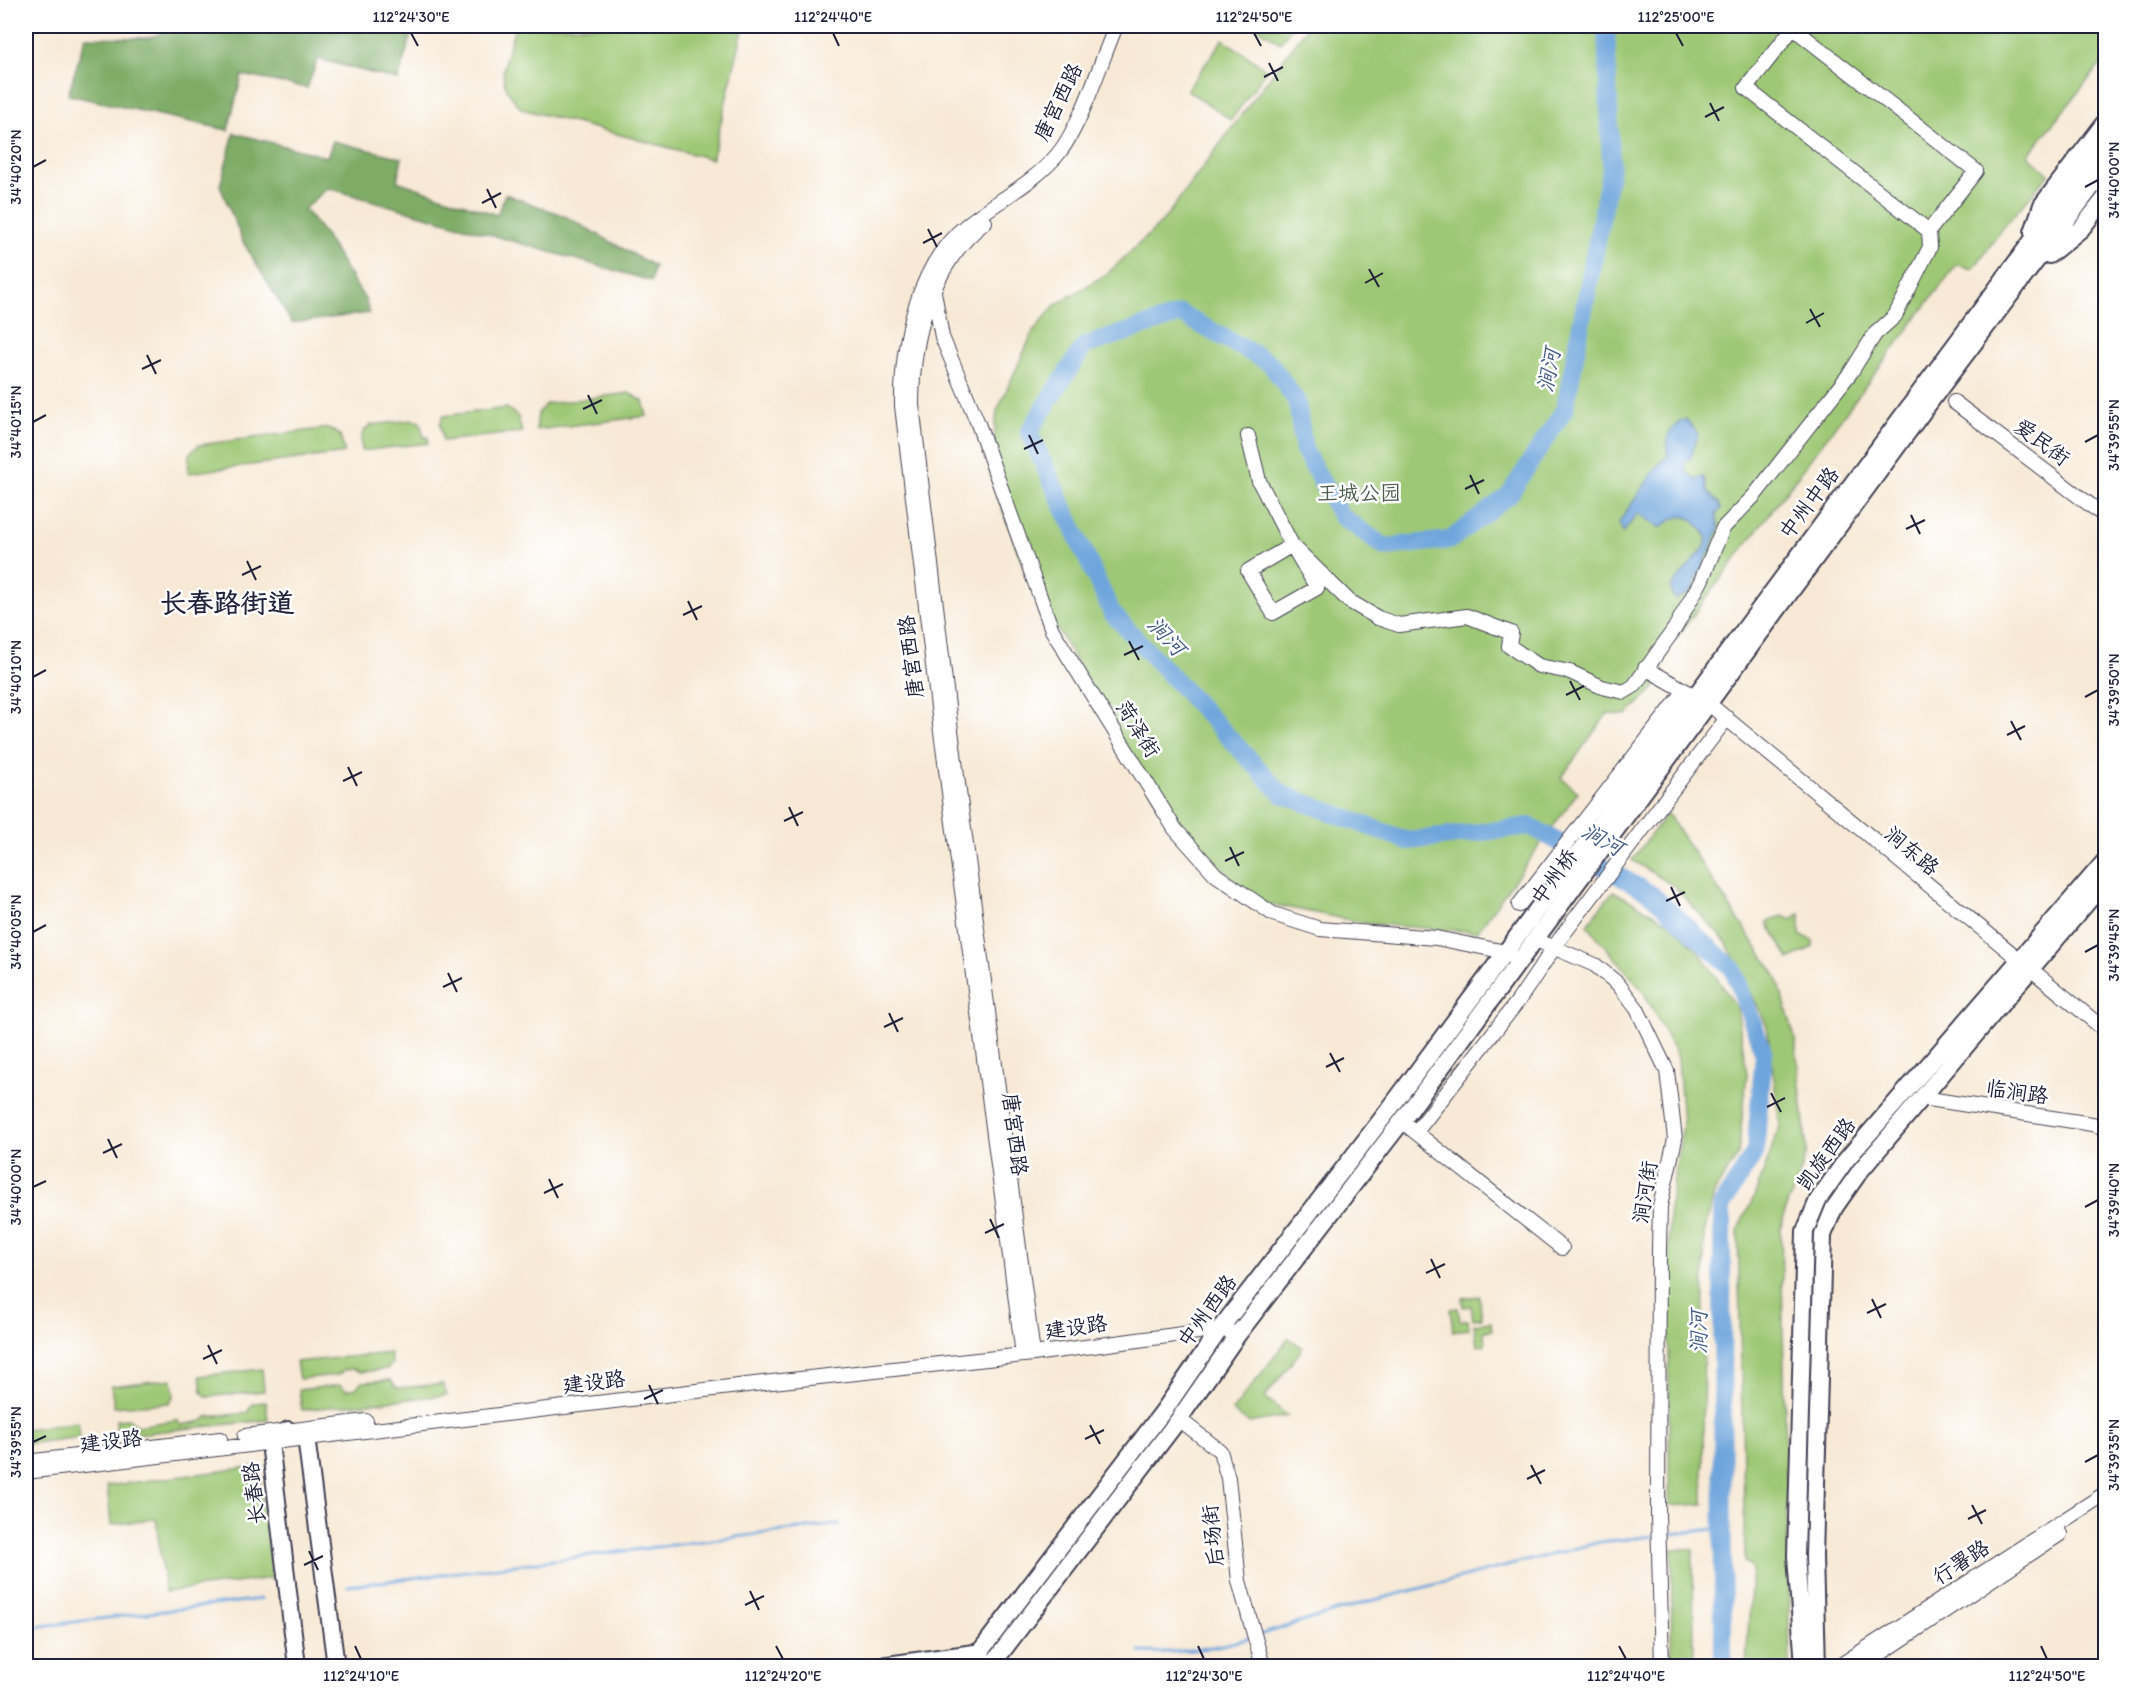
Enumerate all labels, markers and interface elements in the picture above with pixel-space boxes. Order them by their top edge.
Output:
text: 112°24'30"E [372,8,450,26]
text: 112°24'40"E [794,8,872,26]
text: 112°24'50"E [1216,8,1292,26]
text: 112°25'00"E [1637,8,1715,26]
street label: 唐宫西路 [1028,59,1087,145]
text: 34°40'20"N [7,129,25,205]
text: 34°40'00"N [2105,142,2123,218]
water label: 涧河 [1531,343,1567,394]
text: 34°40'15"N [7,385,25,459]
text: 34°39'55"N [2105,399,2123,471]
street label: 爱民街 [2010,413,2075,471]
street label: 中州中路 [1773,462,1844,544]
park label: 王城公园 [1317,480,1401,505]
district label: 长春路街道 [160,586,295,619]
water label: 涧河 [1142,611,1194,664]
street label: 唐宫西路 [893,614,928,700]
text: 34°40'10"N [7,640,25,714]
text: 34°39'50"N [2105,653,2123,727]
street label: 菏泽街 [1111,695,1166,762]
water label: 涧河 [1577,817,1631,863]
street label: 涧东路 [1880,821,1944,880]
street label: 中州桥 [1525,844,1582,910]
text: 34°40'05"N [7,894,25,970]
text: 34°39'45"N [2105,909,2123,981]
street label: 临涧路 [1984,1075,2050,1108]
street label: 唐宫西路 [998,1091,1033,1177]
street label: 凯旋西路 [1791,1112,1860,1195]
text: 34°40'00"N [7,1149,25,1225]
street label: 涧河街 [1627,1159,1662,1225]
text: 34°39'40"N [2105,1163,2123,1237]
street label: 中州西路 [1172,1269,1241,1352]
water label: 涧河 [1685,1307,1712,1354]
street label: 建设路 [1043,1310,1109,1343]
street label: 建设路 [561,1365,627,1398]
text: 34°39'55"N [7,1406,25,1478]
text: 34°39'35"N [2105,1419,2123,1491]
street label: 建设路 [78,1424,144,1457]
street label: 长春路 [237,1460,270,1526]
street label: 后场街 [1197,1503,1228,1569]
street label: 行署路 [1928,1534,1994,1589]
text: 112°24'10"E [323,1667,399,1685]
text: 112°24'20"E [745,1667,821,1685]
text: 112°24'30"E [1165,1667,1243,1685]
text: 112°24'40"E [1587,1667,1665,1685]
text: 112°24'50"E [2009,1667,2085,1685]

